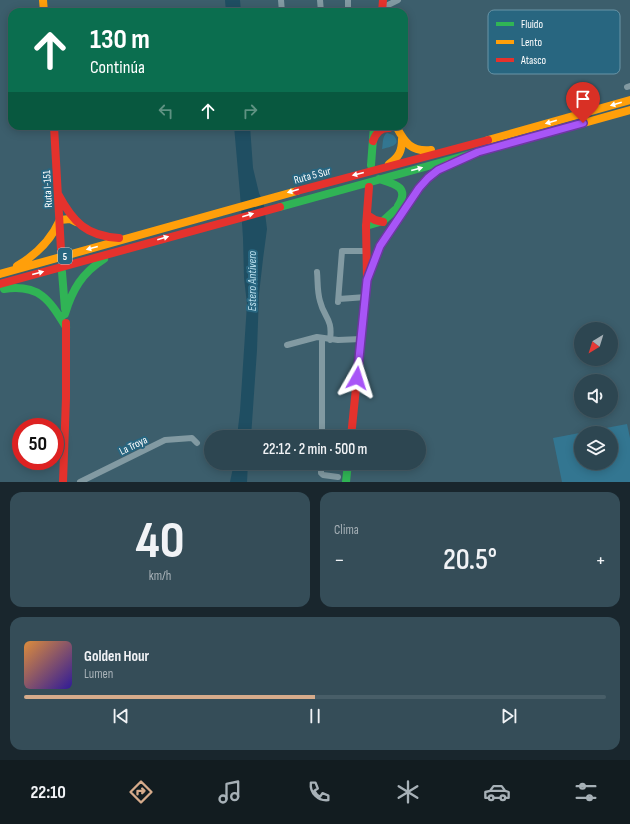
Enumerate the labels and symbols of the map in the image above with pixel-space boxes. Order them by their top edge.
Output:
legend [488,10,620,74]
text: Fluido [521,18,543,31]
text: Lento [521,36,542,49]
text: Atasco [520,54,547,67]
pin [566,82,600,123]
one-way arrow [610,101,622,107]
one-way arrow [545,119,557,125]
street label: Ruta 5 Sur [292,164,332,187]
one-way arrow [410,165,423,171]
street label: Ruta I-151 [40,170,55,208]
one-way arrow [352,171,364,177]
one-way arrow [287,188,299,194]
one-way arrow [242,212,254,218]
one-way arrow [157,235,169,241]
one-way arrow [86,245,98,251]
road number: 5 [58,248,72,264]
water label: Estero Antivero [245,251,260,311]
one-way arrow [31,270,44,276]
north arrow [574,322,618,366]
position arrow [336,357,378,399]
speed limit sign: 50 [12,418,64,470]
street label: La Troya [117,433,149,458]

